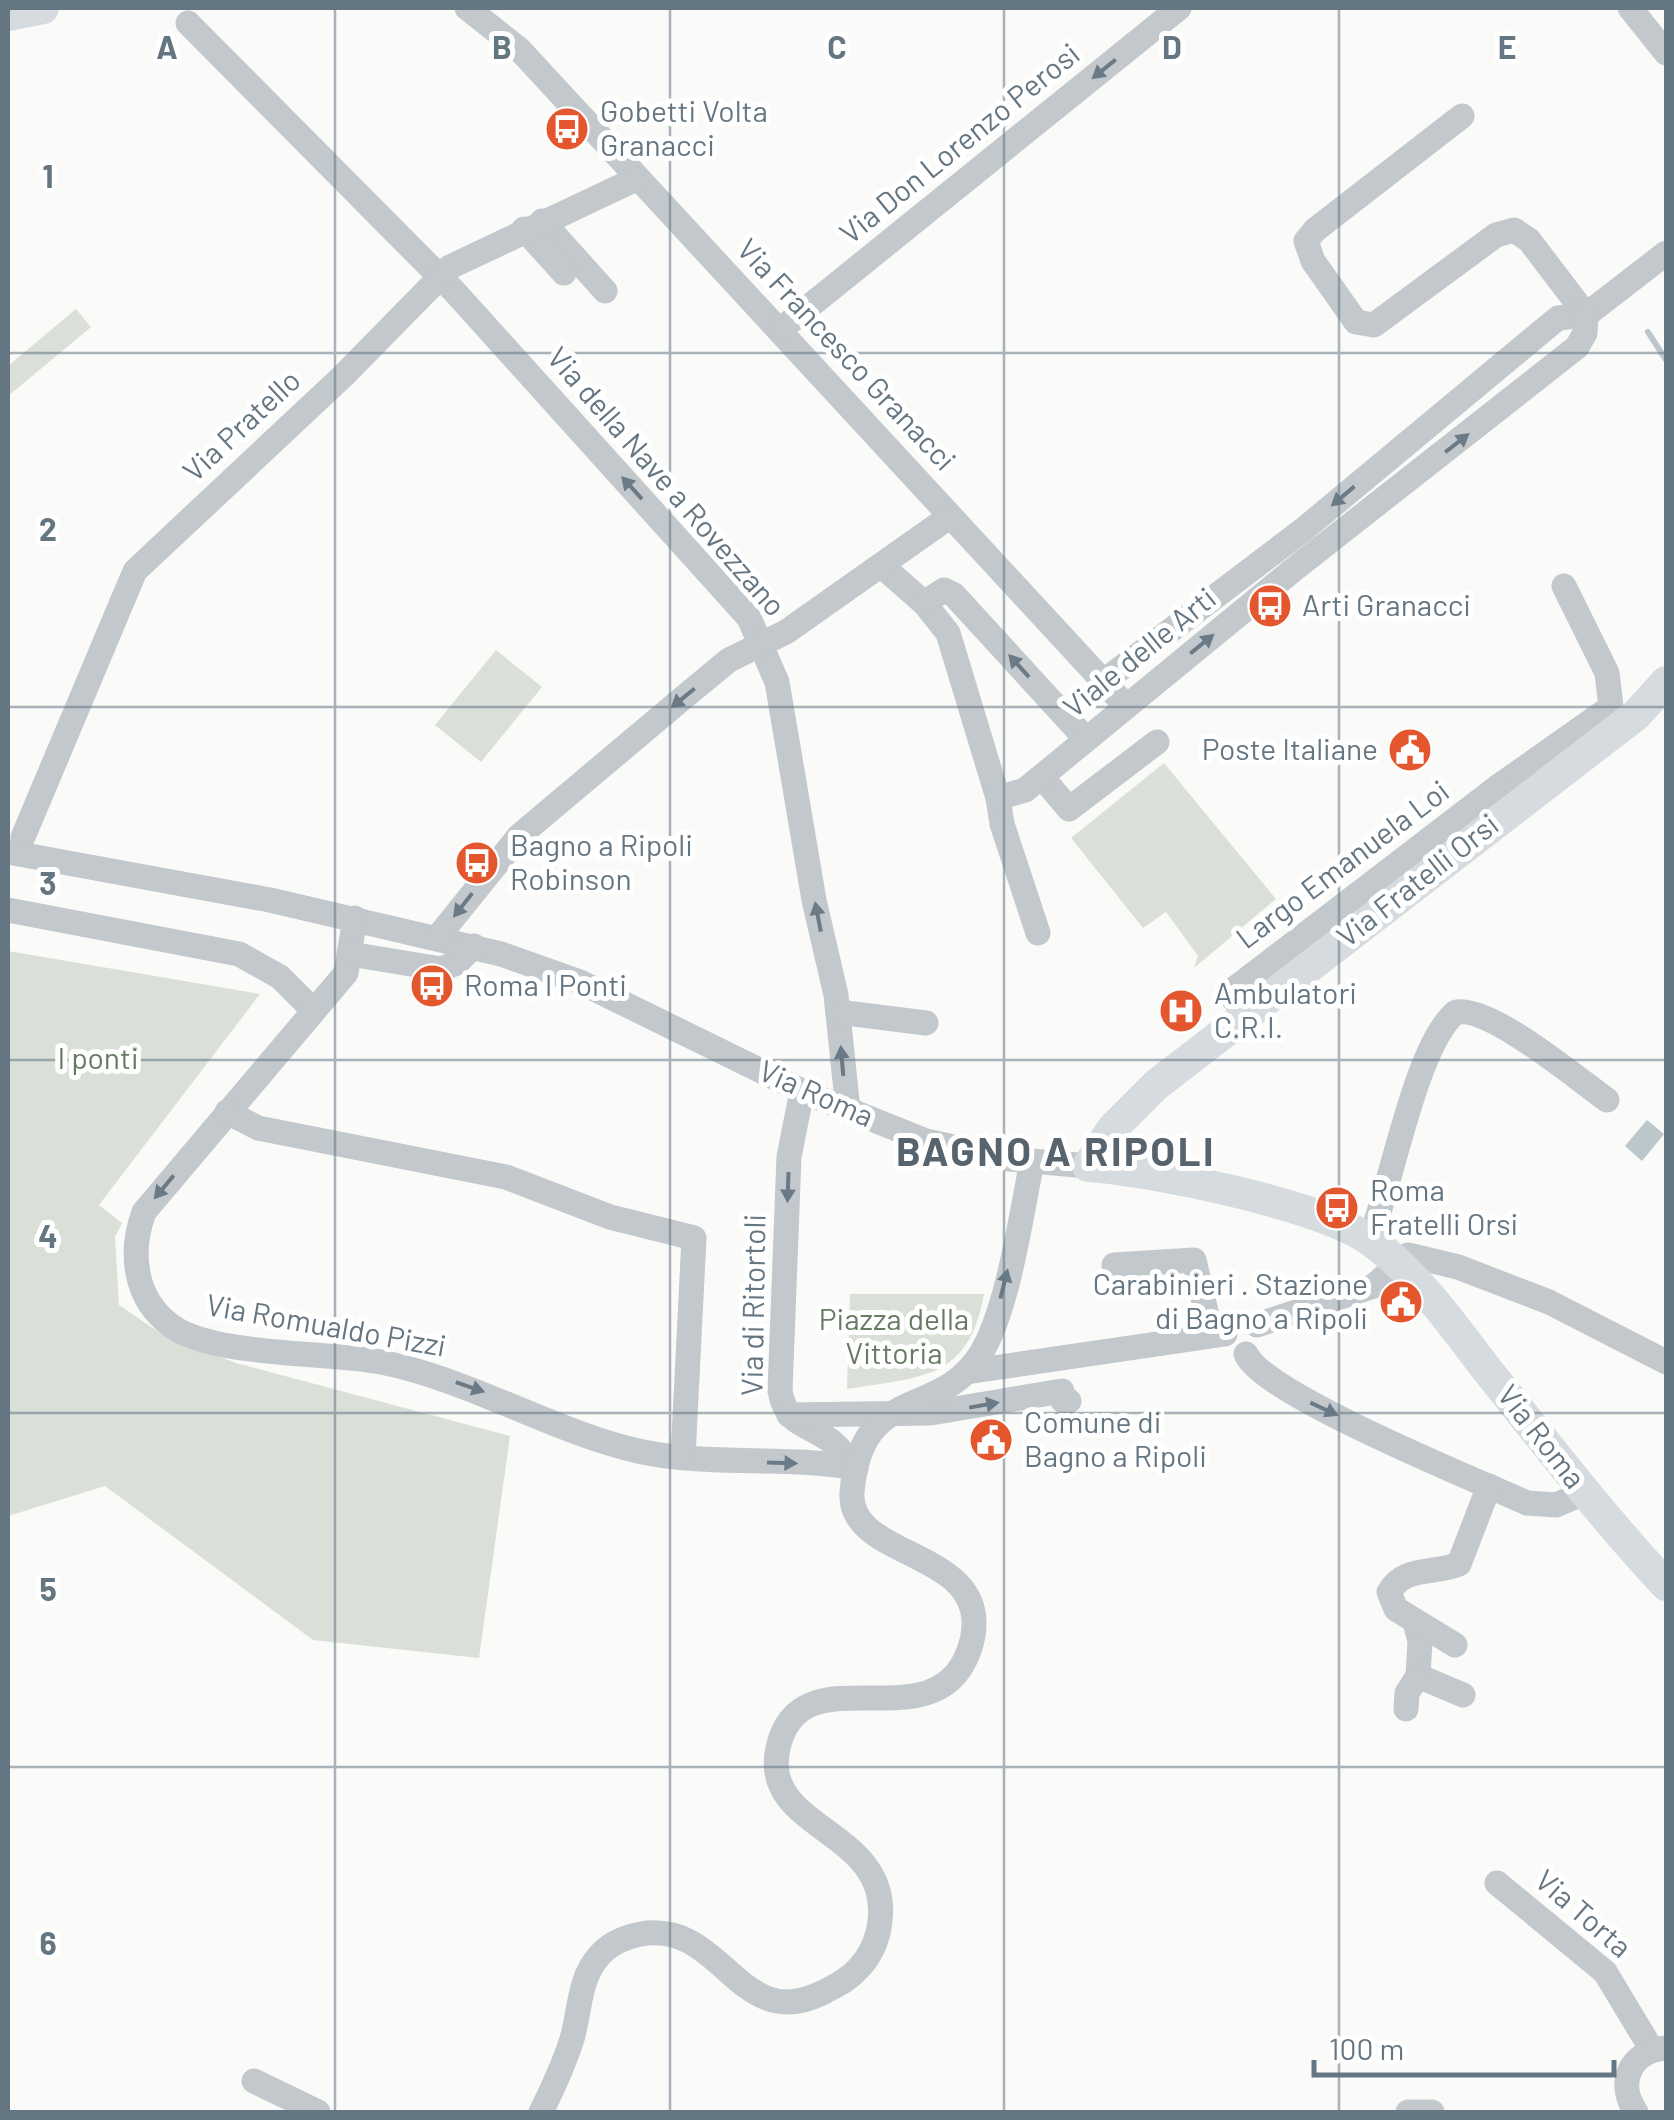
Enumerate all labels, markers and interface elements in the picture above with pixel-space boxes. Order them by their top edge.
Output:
text: A [156,27,178,65]
text: B [492,27,512,65]
text: C [827,27,847,65]
text: D [1162,27,1182,65]
text: E [1498,27,1516,65]
street label: Via Don Lorenzo Perosi [832,35,1086,250]
one-way arrow [1091,58,1116,79]
place label: Gobetti Volta Granacci [600,92,768,162]
bus stop icon: Gobetti Volta Granacci [544,106,590,152]
text: 1 [42,156,54,194]
street label: Via Francesco Granacci [731,230,964,477]
street label: Via della Nave a Rovezzano [541,339,794,623]
street label: Via Pratello [175,361,307,488]
one-way arrow [1444,433,1470,454]
one-way arrow [622,476,644,501]
one-way arrow [1330,485,1355,506]
text: 2 [39,509,57,547]
street label: Viale delle Arti [1055,579,1222,724]
bus stop icon: Arti Granacci [1247,583,1293,629]
place label: Arti Granacci [1302,586,1471,622]
one-way arrow [1189,634,1214,656]
one-way arrow [1008,654,1031,678]
one-way arrow [671,687,696,708]
public building icon: Poste Italiane [1387,727,1433,773]
place label: Poste Italiane [1202,730,1378,766]
street label: Largo Emanuela Loi [1228,772,1455,955]
street label: Via Fratelli Orsi [1329,805,1505,954]
place label: Bagno a Ripoli Robinson [510,826,693,896]
bus stop icon: Bagno a Ripoli Robinson [454,840,500,886]
text: 3 [39,863,57,901]
one-way arrow [452,891,473,917]
one-way arrow [809,901,825,932]
bus stop icon: Roma I Ponti [409,963,455,1009]
place label: Roma I Ponti [464,966,627,1002]
place label: Ambulatori C.R.I. [1214,974,1357,1044]
hospital icon: Ambulatori C.R.I. [1158,988,1204,1034]
park label: I ponti [57,1039,139,1075]
one-way arrow [834,1045,850,1077]
street label: Via Roma [754,1051,880,1133]
district label: BAGNO A RIPOLI [896,1126,1216,1174]
place label: Roma Fratelli Orsi [1370,1171,1518,1241]
one-way arrow [780,1172,796,1204]
one-way arrow [154,1174,175,1199]
bus stop icon: Roma Fratelli Orsi [1314,1185,1360,1231]
street label: Via di Ritortoli [732,1214,772,1396]
text: 4 [38,1216,58,1254]
place label: Carabinieri . Stazione di Bagno a Ripoli [1093,1265,1368,1335]
one-way arrow [997,1269,1012,1300]
public building icon: Carabinieri . Stazione di Bagno a Ripoli [1378,1279,1424,1325]
street label: Via Romualdo Pizzi [204,1285,449,1363]
park label: Piazza della Vittoria [819,1300,969,1370]
street label: Via Roma [1491,1377,1594,1495]
one-way arrow [455,1380,485,1395]
one-way arrow [969,1397,1000,1412]
one-way arrow [1310,1401,1339,1418]
place label: Comune di Bagno a Ripoli [1024,1403,1207,1473]
public building icon: Comune di Bagno a Ripoli [968,1417,1014,1463]
one-way arrow [766,1456,798,1472]
text: 5 [39,1569,57,1607]
street label: Via Torta [1529,1861,1640,1964]
text: 6 [39,1923,57,1961]
scale bar [1314,2015,1614,2077]
text: 100 m [1329,2030,1404,2066]

